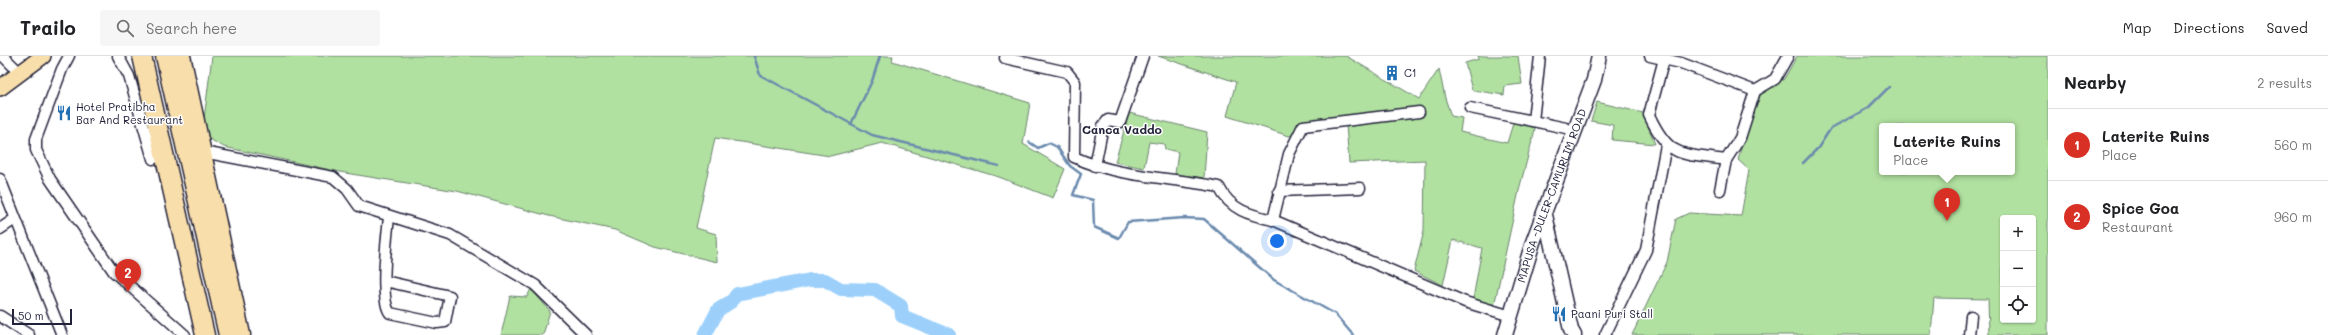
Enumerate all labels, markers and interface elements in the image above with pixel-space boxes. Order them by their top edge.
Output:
search box [100,10,380,46]
text: Trailo [20,15,76,40]
icon: search [114,17,136,39]
text: Search here [146,18,237,38]
text: Map [2123,18,2151,37]
text: Directions [2173,18,2244,37]
text: Saved [2266,18,2308,37]
building icon: C1 [1383,64,1401,82]
place label: C1 [1404,65,1417,80]
text: Nearby [2064,71,2126,93]
text: 2 results [2257,74,2312,91]
place label: Hotel Pratibha Bar And Restaurant [76,99,183,127]
restaurant icon: Hotel Pratibha Bar And Restaurant [55,104,73,122]
street label: MAPUSA -DULER-CAMURLIM ROAD [1513,106,1590,284]
district label: Canca Vaddo [1082,121,1162,137]
popup [1879,123,2015,175]
text: Laterite Ruins [2102,126,2210,146]
text: Laterite Ruins [1893,131,2001,151]
text: 1 [2074,136,2080,153]
text: 560 m [2274,136,2312,153]
text: Place [2102,146,2137,163]
text: Place [1893,151,1928,168]
pin: 1 [1934,188,1960,221]
text: Spice Goa [2102,198,2179,218]
text: 2 [2073,208,2081,225]
text: 960 m [2274,208,2312,225]
map controls [2000,215,2036,323]
button: + [2000,215,2036,251]
text: Restaurant [2102,218,2173,235]
your location [1267,231,1287,251]
button: − [2000,251,2036,287]
pin: 2 [115,259,141,292]
button: locate [2000,287,2036,323]
restaurant icon: Paani Puri Stall [1550,305,1568,323]
place label: Paani Puri Stall [1571,306,1653,321]
scale bar [12,307,72,326]
text: 50 m [18,308,44,323]

